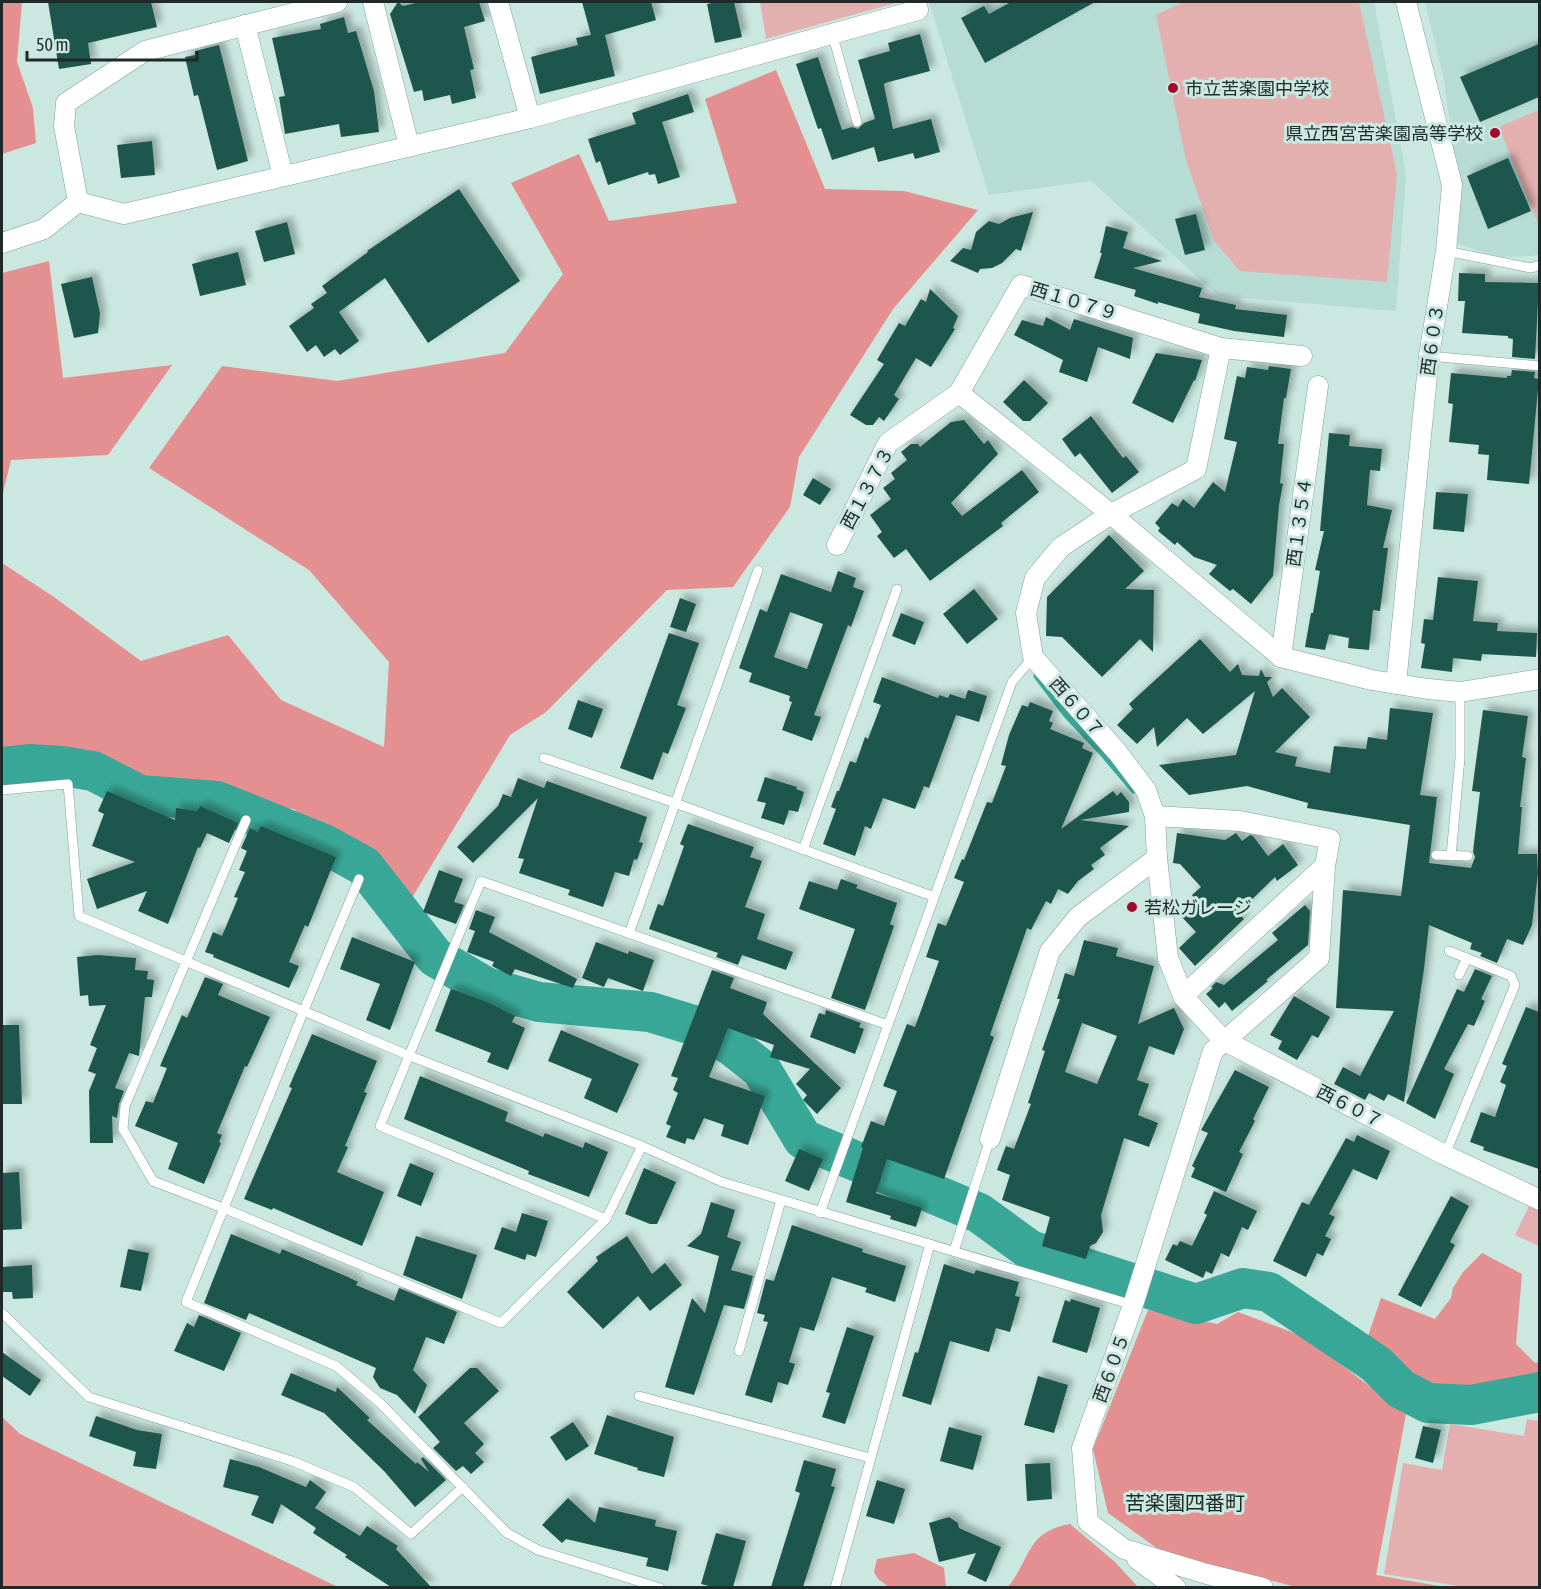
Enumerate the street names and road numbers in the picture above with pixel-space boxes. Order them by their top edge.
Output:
street label: 西１０７９ [1028,278,1120,324]
street label: 西６０３ [1417,303,1447,377]
street label: 西１３７３ [837,443,897,533]
street label: 西１３５４ [1282,476,1316,568]
street label: 西６０７ [1045,673,1109,741]
street label: 西６０７ [1313,1080,1387,1132]
street label: 西６０５ [1089,1331,1133,1405]

